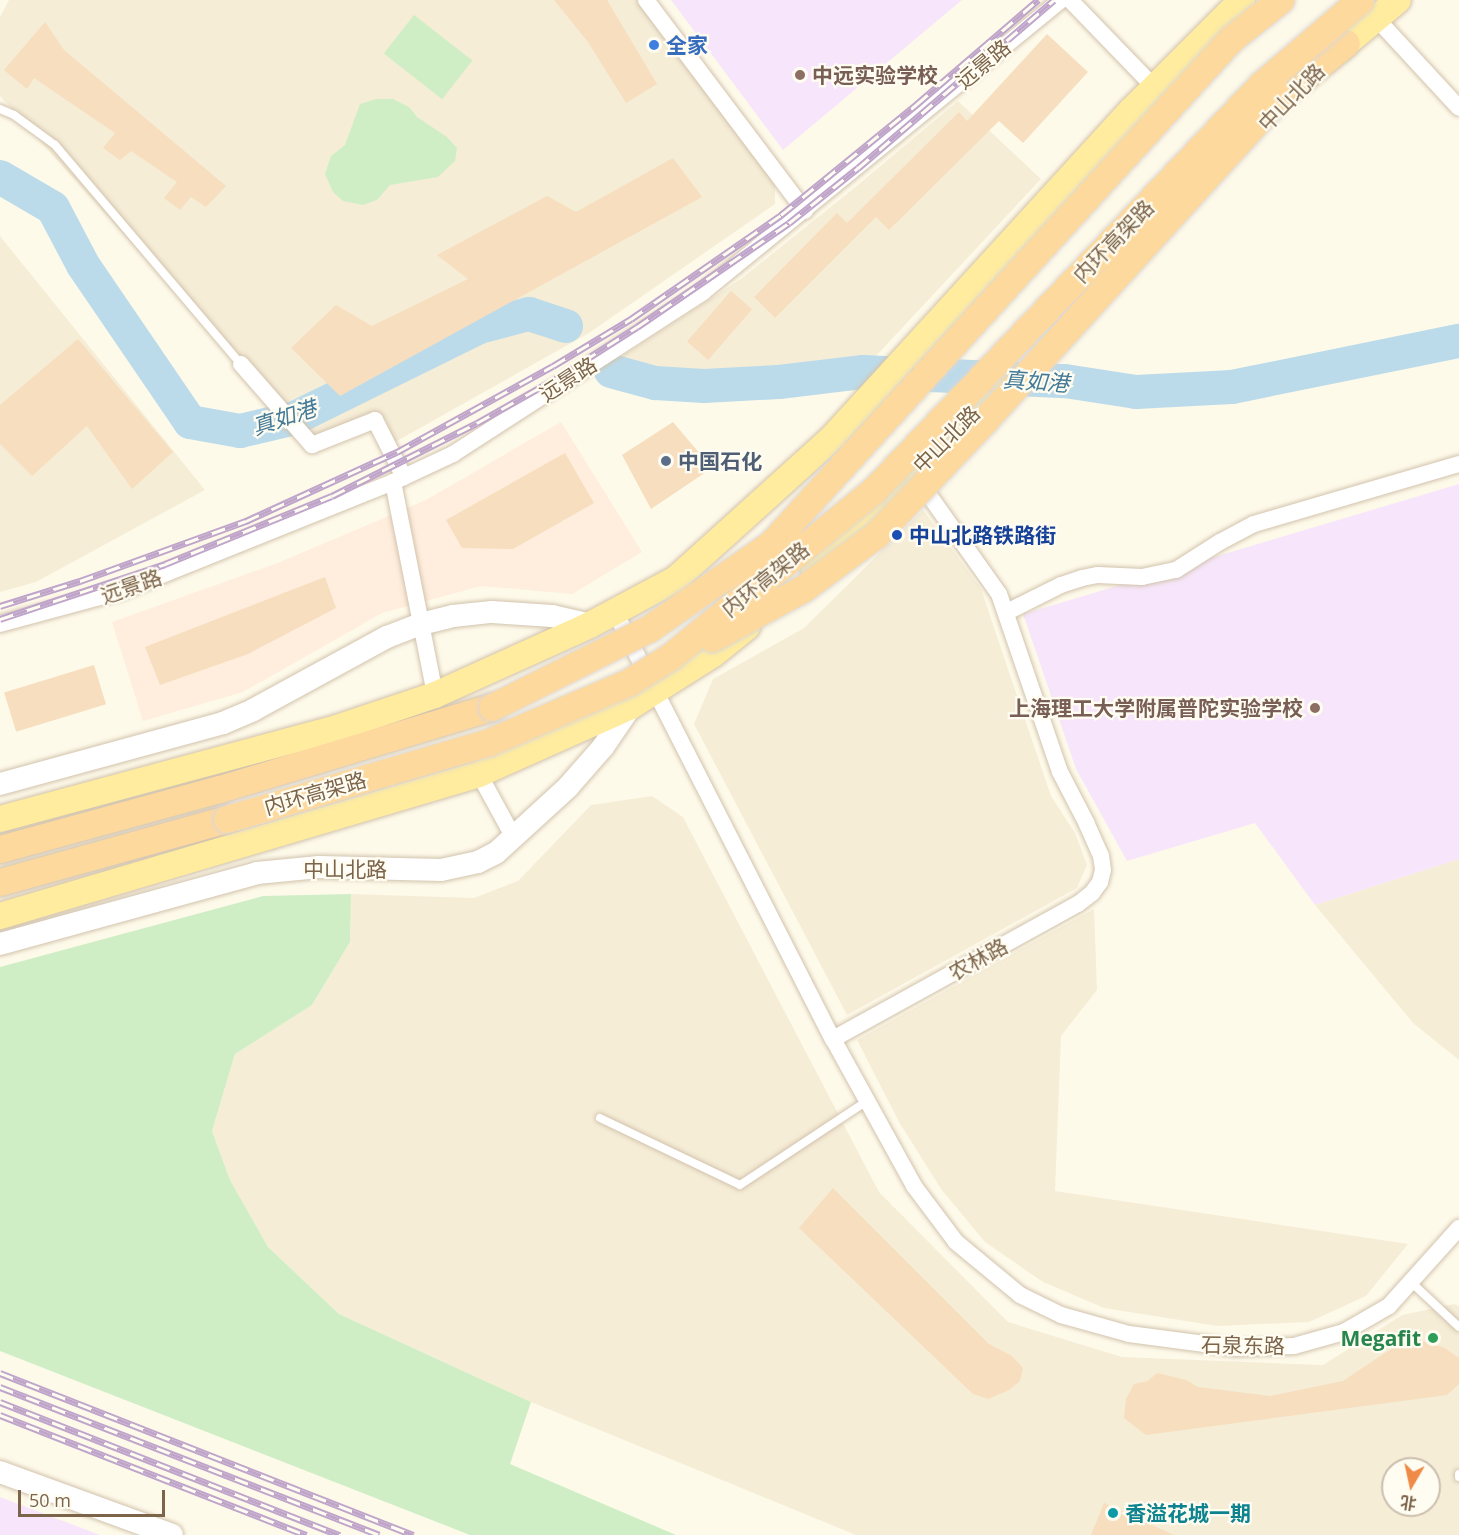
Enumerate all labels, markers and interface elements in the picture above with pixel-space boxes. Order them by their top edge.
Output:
place label: 全家 [666,32,708,58]
street label: 远景路 [951,34,1015,94]
marker: 全家 [647,38,661,52]
street label: 中山北路 [1253,58,1329,136]
place label: 中远实验学校 [812,62,938,88]
marker: 中远实验学校 [793,68,807,82]
street label: 内环高架路 [1067,194,1159,288]
street label: 远景路 [535,351,601,407]
water label: 真如港 [1002,366,1070,396]
water label: 真如港 [249,394,319,440]
street label: 中山北路 [907,400,985,478]
place label: 中国石化 [678,448,762,474]
marker: 中国石化 [659,454,673,468]
place label: 中山北路铁路街 [909,522,1056,548]
marker: 中山北路铁路街 [890,528,904,542]
street label: 内环高架路 [716,536,814,622]
street label: 远景路 [97,564,165,608]
place label: 上海理工大学附属普陀实验学校 [1009,695,1303,721]
marker: 上海理工大学附属普陀实验学校 [1308,701,1322,715]
street label: 内环高架路 [261,766,369,820]
street label: 中山北路 [303,856,387,882]
street label: 农林路 [944,933,1012,985]
place label: Megafit [1341,1325,1421,1351]
marker: Megafit [1426,1331,1440,1345]
street label: 石泉东路 [1201,1332,1285,1358]
north arrow [1381,1457,1441,1517]
scale bar [21,1478,168,1516]
text: 50 m [29,1488,71,1512]
text: 北 [1399,1491,1418,1515]
place label: 香溢花城一期 [1125,1500,1251,1526]
marker: 香溢花城一期 [1106,1506,1120,1520]

